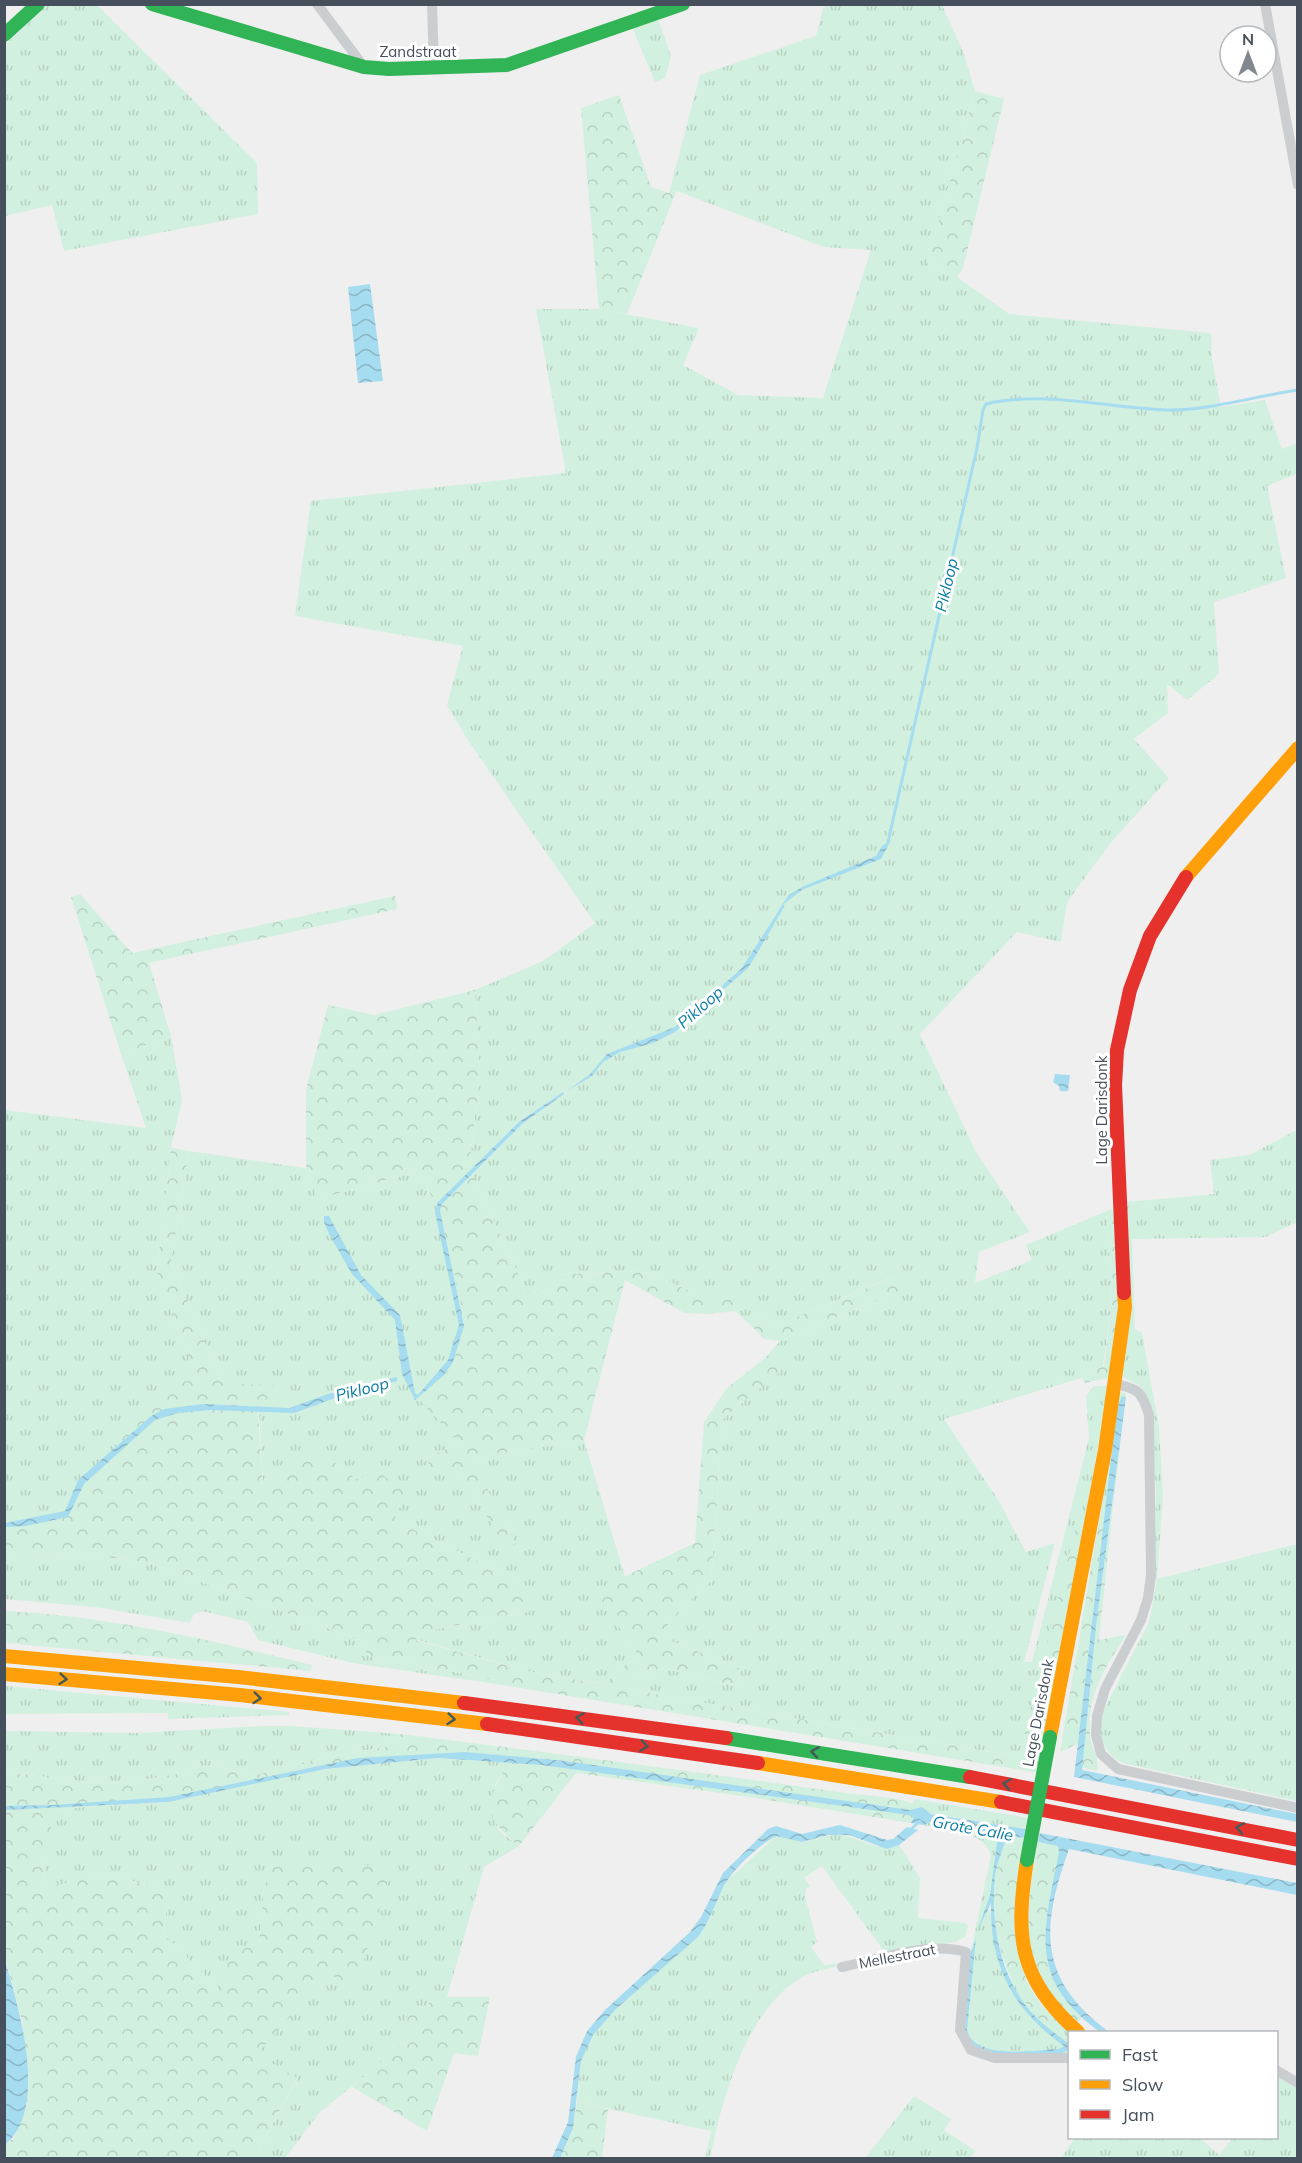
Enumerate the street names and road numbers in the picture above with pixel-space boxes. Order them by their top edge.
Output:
street label: Zandstraat [380,42,456,61]
street label: Lage Darisdonk [1092,1055,1111,1165]
street label: Lage Darisdonk [1018,1657,1058,1768]
street label: Mellestraat [857,1939,937,1973]

